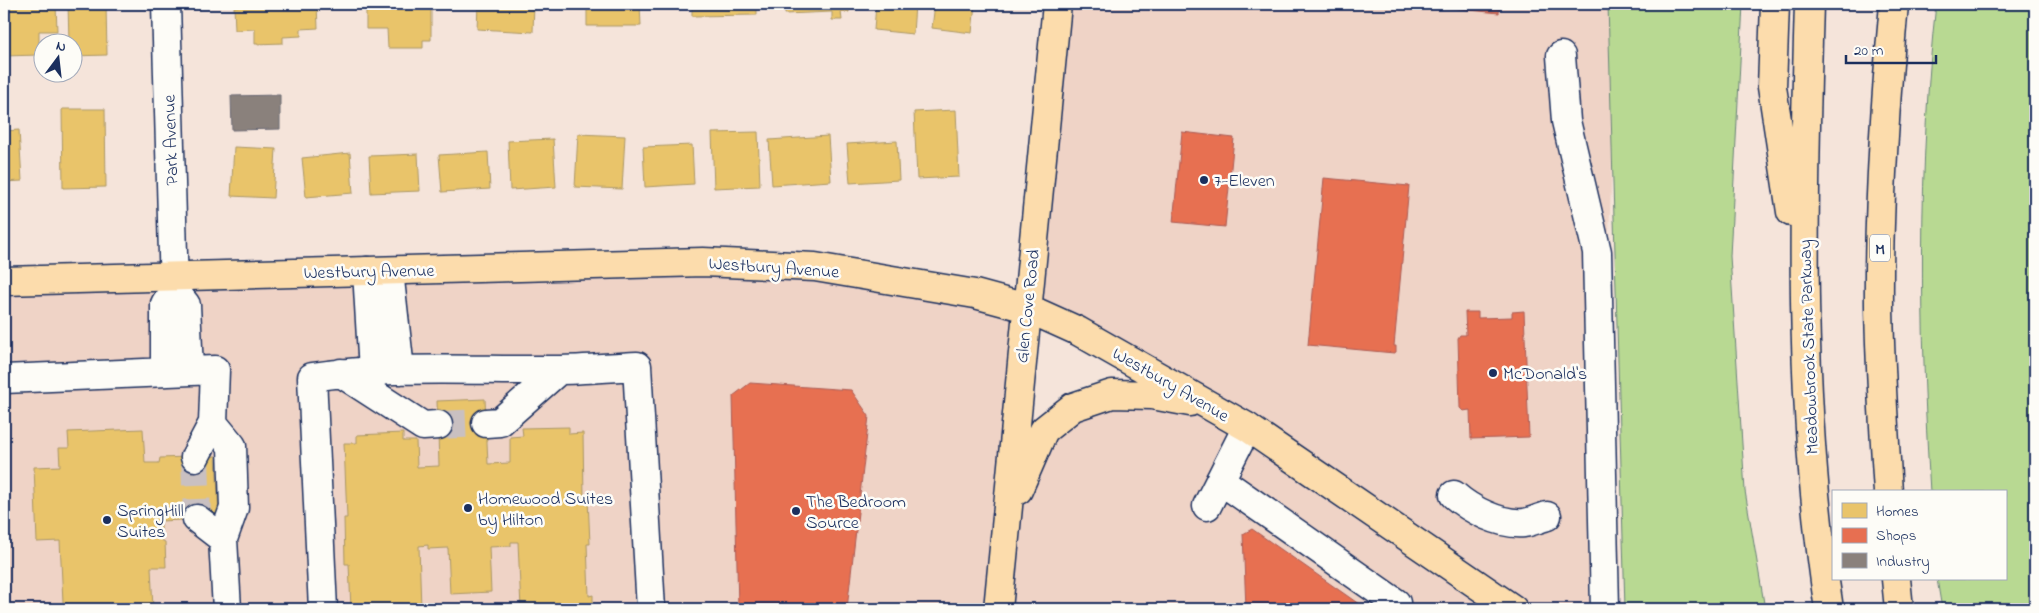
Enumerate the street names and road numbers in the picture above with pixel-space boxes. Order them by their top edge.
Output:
street label: Park Avenue [157,93,187,186]
road number: M [1870,234,1890,262]
street label: Meadowbrook State Parkway [1793,239,1827,455]
street label: Glen Cove Road [1010,248,1048,364]
street label: Westbury Avenue [708,251,841,287]
street label: Westbury Avenue [303,259,436,287]
street label: Westbury Avenue [1107,342,1234,430]

